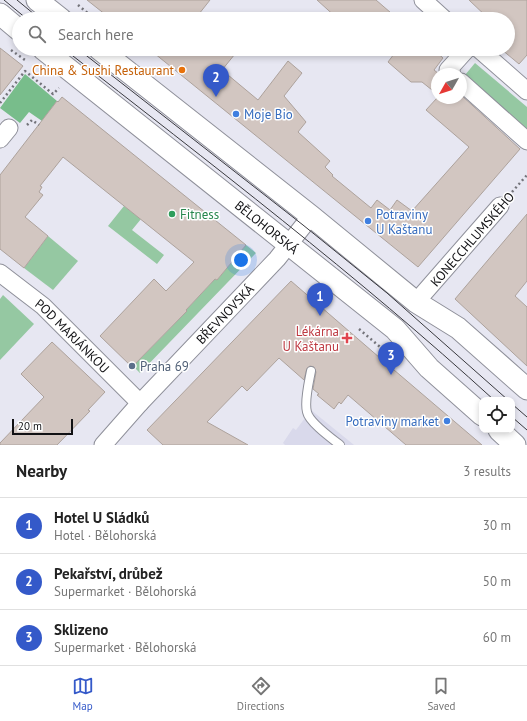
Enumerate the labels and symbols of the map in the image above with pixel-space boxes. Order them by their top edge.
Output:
place label: China & Sushi Restaurant [32,62,175,79]
pin: 2 [203,64,229,97]
marker: China & Sushi Restaurant [177,65,187,75]
north arrow [431,68,467,104]
place label: Moje Bio [244,106,293,123]
marker: Moje Bio [231,109,241,119]
street label: KONECCHLUMSKÉHO [427,188,518,290]
street label: BĚLOHORSKÁ [231,197,302,258]
place label: Fitness [180,206,219,223]
place label: Potraviny U Kaštanu [376,206,432,238]
marker: Fitness [167,209,177,219]
marker: Potraviny U Kaštanu [363,216,373,226]
your location [231,250,251,270]
street label: BŘEVNOVSKÁ [193,280,258,348]
pin: 1 [307,283,333,316]
street label: POD MARJÁNKOU [32,295,113,377]
place label: Lékárna U Kaštanu [283,323,339,355]
marker: Lékárna U Kaštanu [342,333,352,343]
pin: 3 [378,342,404,375]
place label: Praha 69 [140,358,189,375]
marker: Praha 69 [127,361,137,371]
place label: Potraviny market [346,413,440,430]
marker: Potraviny market [442,416,452,426]
scale bar [12,417,73,436]

